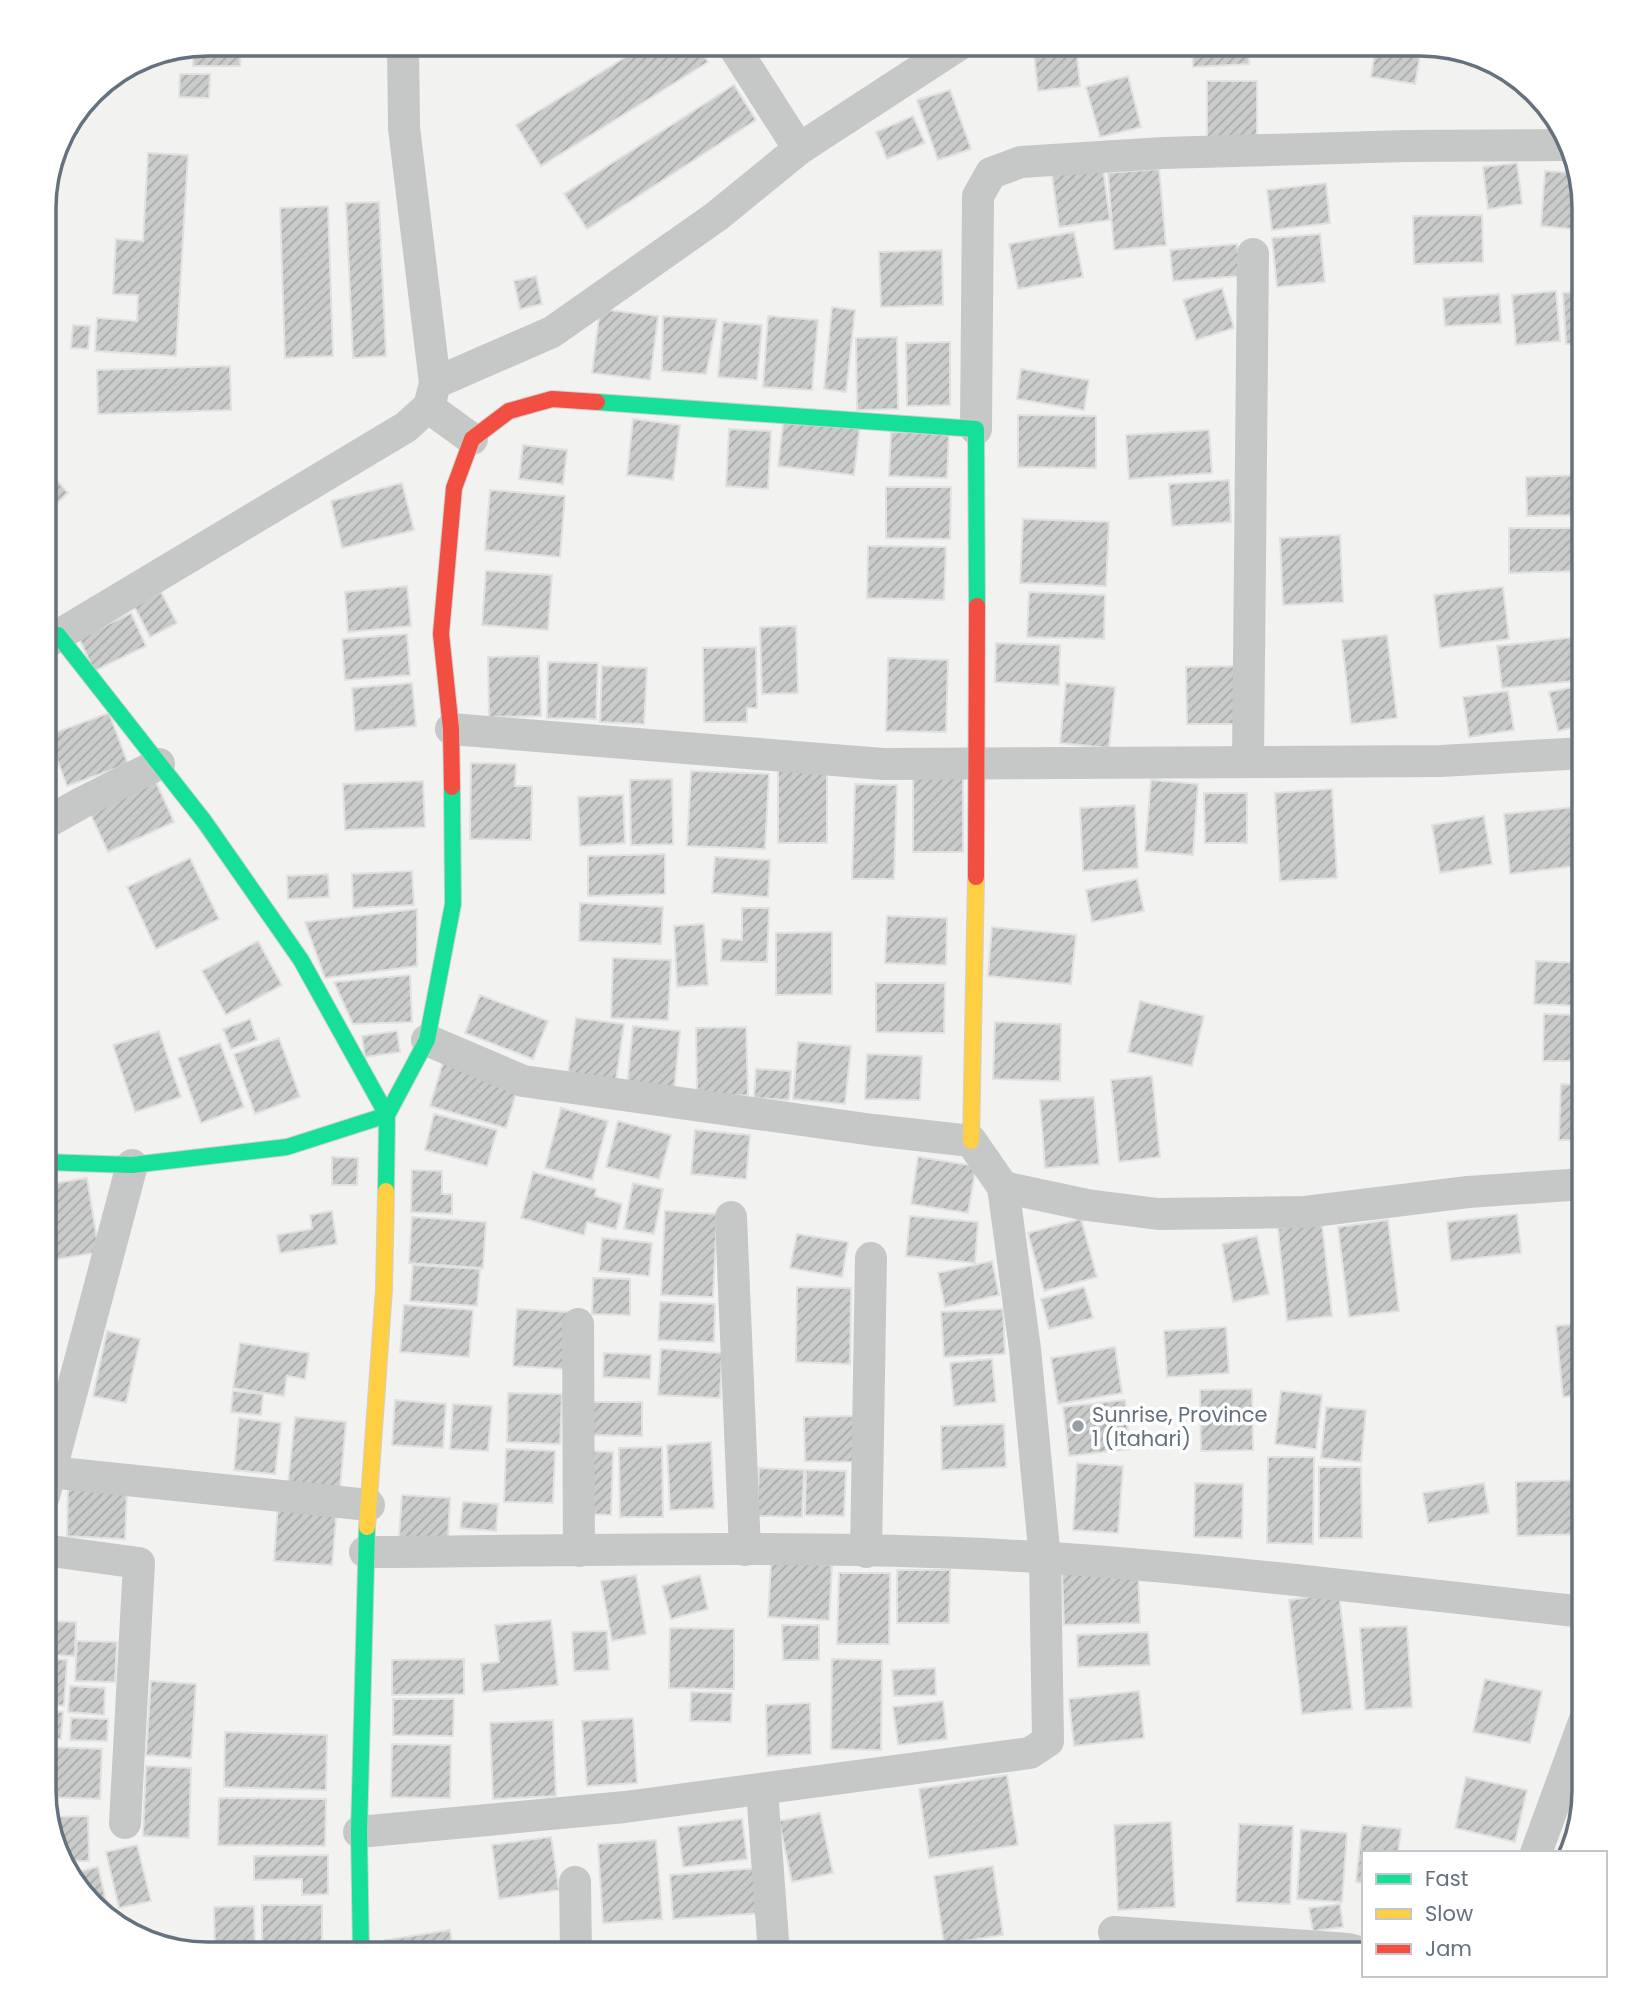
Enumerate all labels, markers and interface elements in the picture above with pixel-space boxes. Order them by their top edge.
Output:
place label: Sunrise, Province 1 (Itahari) [1092,1400,1268,1453]
marker: Sunrise, Province 1 (Itahari) [1070,1418,1086,1434]
legend [1362,1851,1607,1977]
text: Fast [1425,1864,1468,1893]
text: Slow [1425,1899,1473,1928]
text: Jam [1425,1934,1472,1963]

